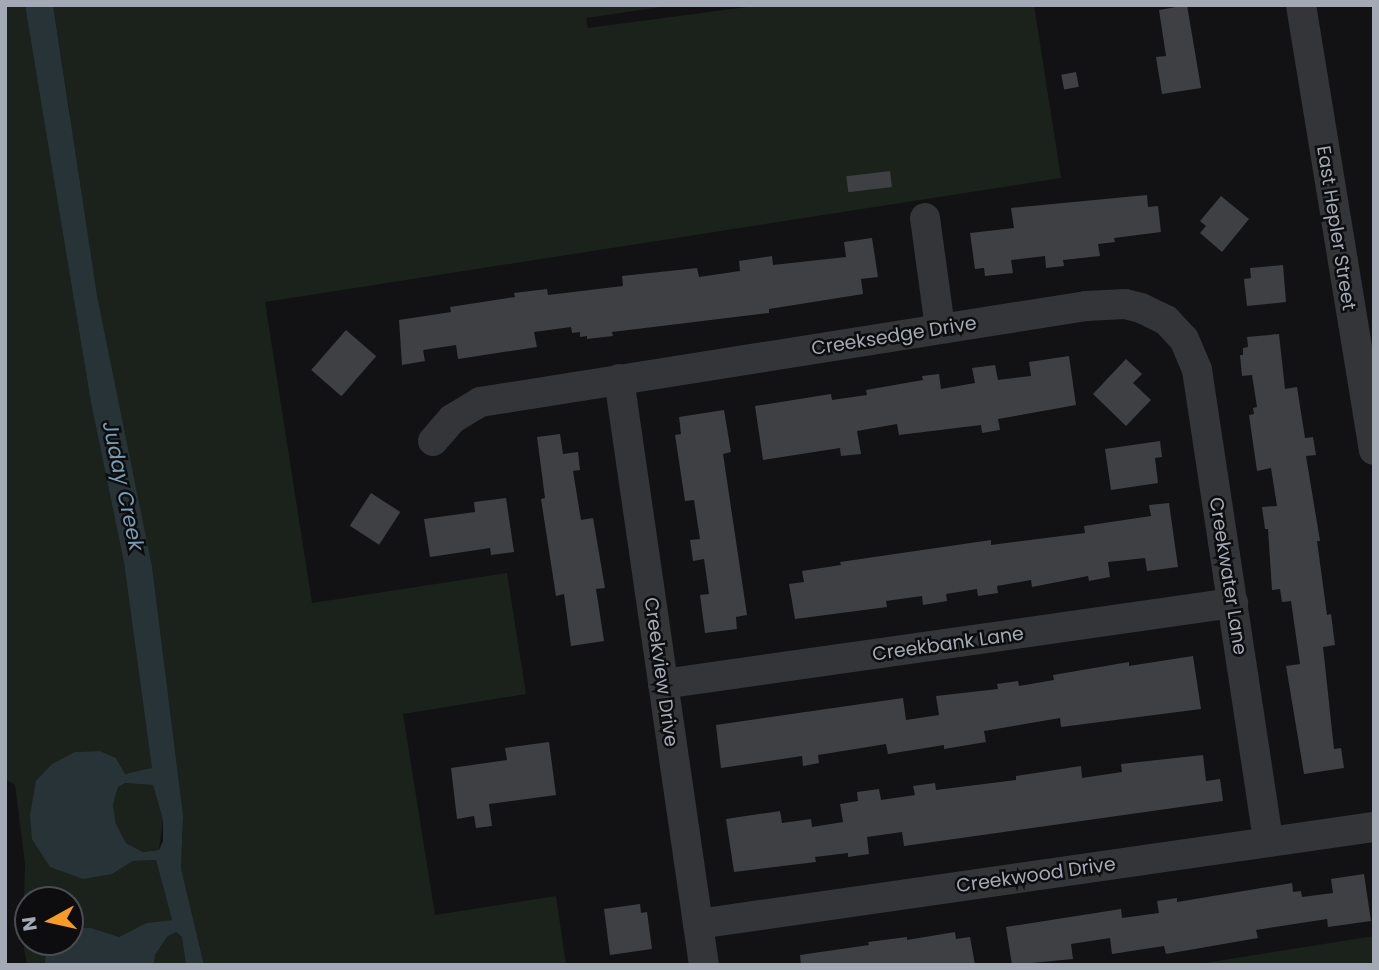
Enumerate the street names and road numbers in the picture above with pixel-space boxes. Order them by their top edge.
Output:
street label: East Hepler Street [1312,144,1360,312]
street label: Creeksedge Drive [810,312,978,360]
street label: Creekwater Lane [1204,496,1252,656]
street label: Creekview Drive [639,596,683,748]
street label: Creekbank Lane [871,622,1025,666]
street label: Creekwood Drive [955,853,1117,897]

